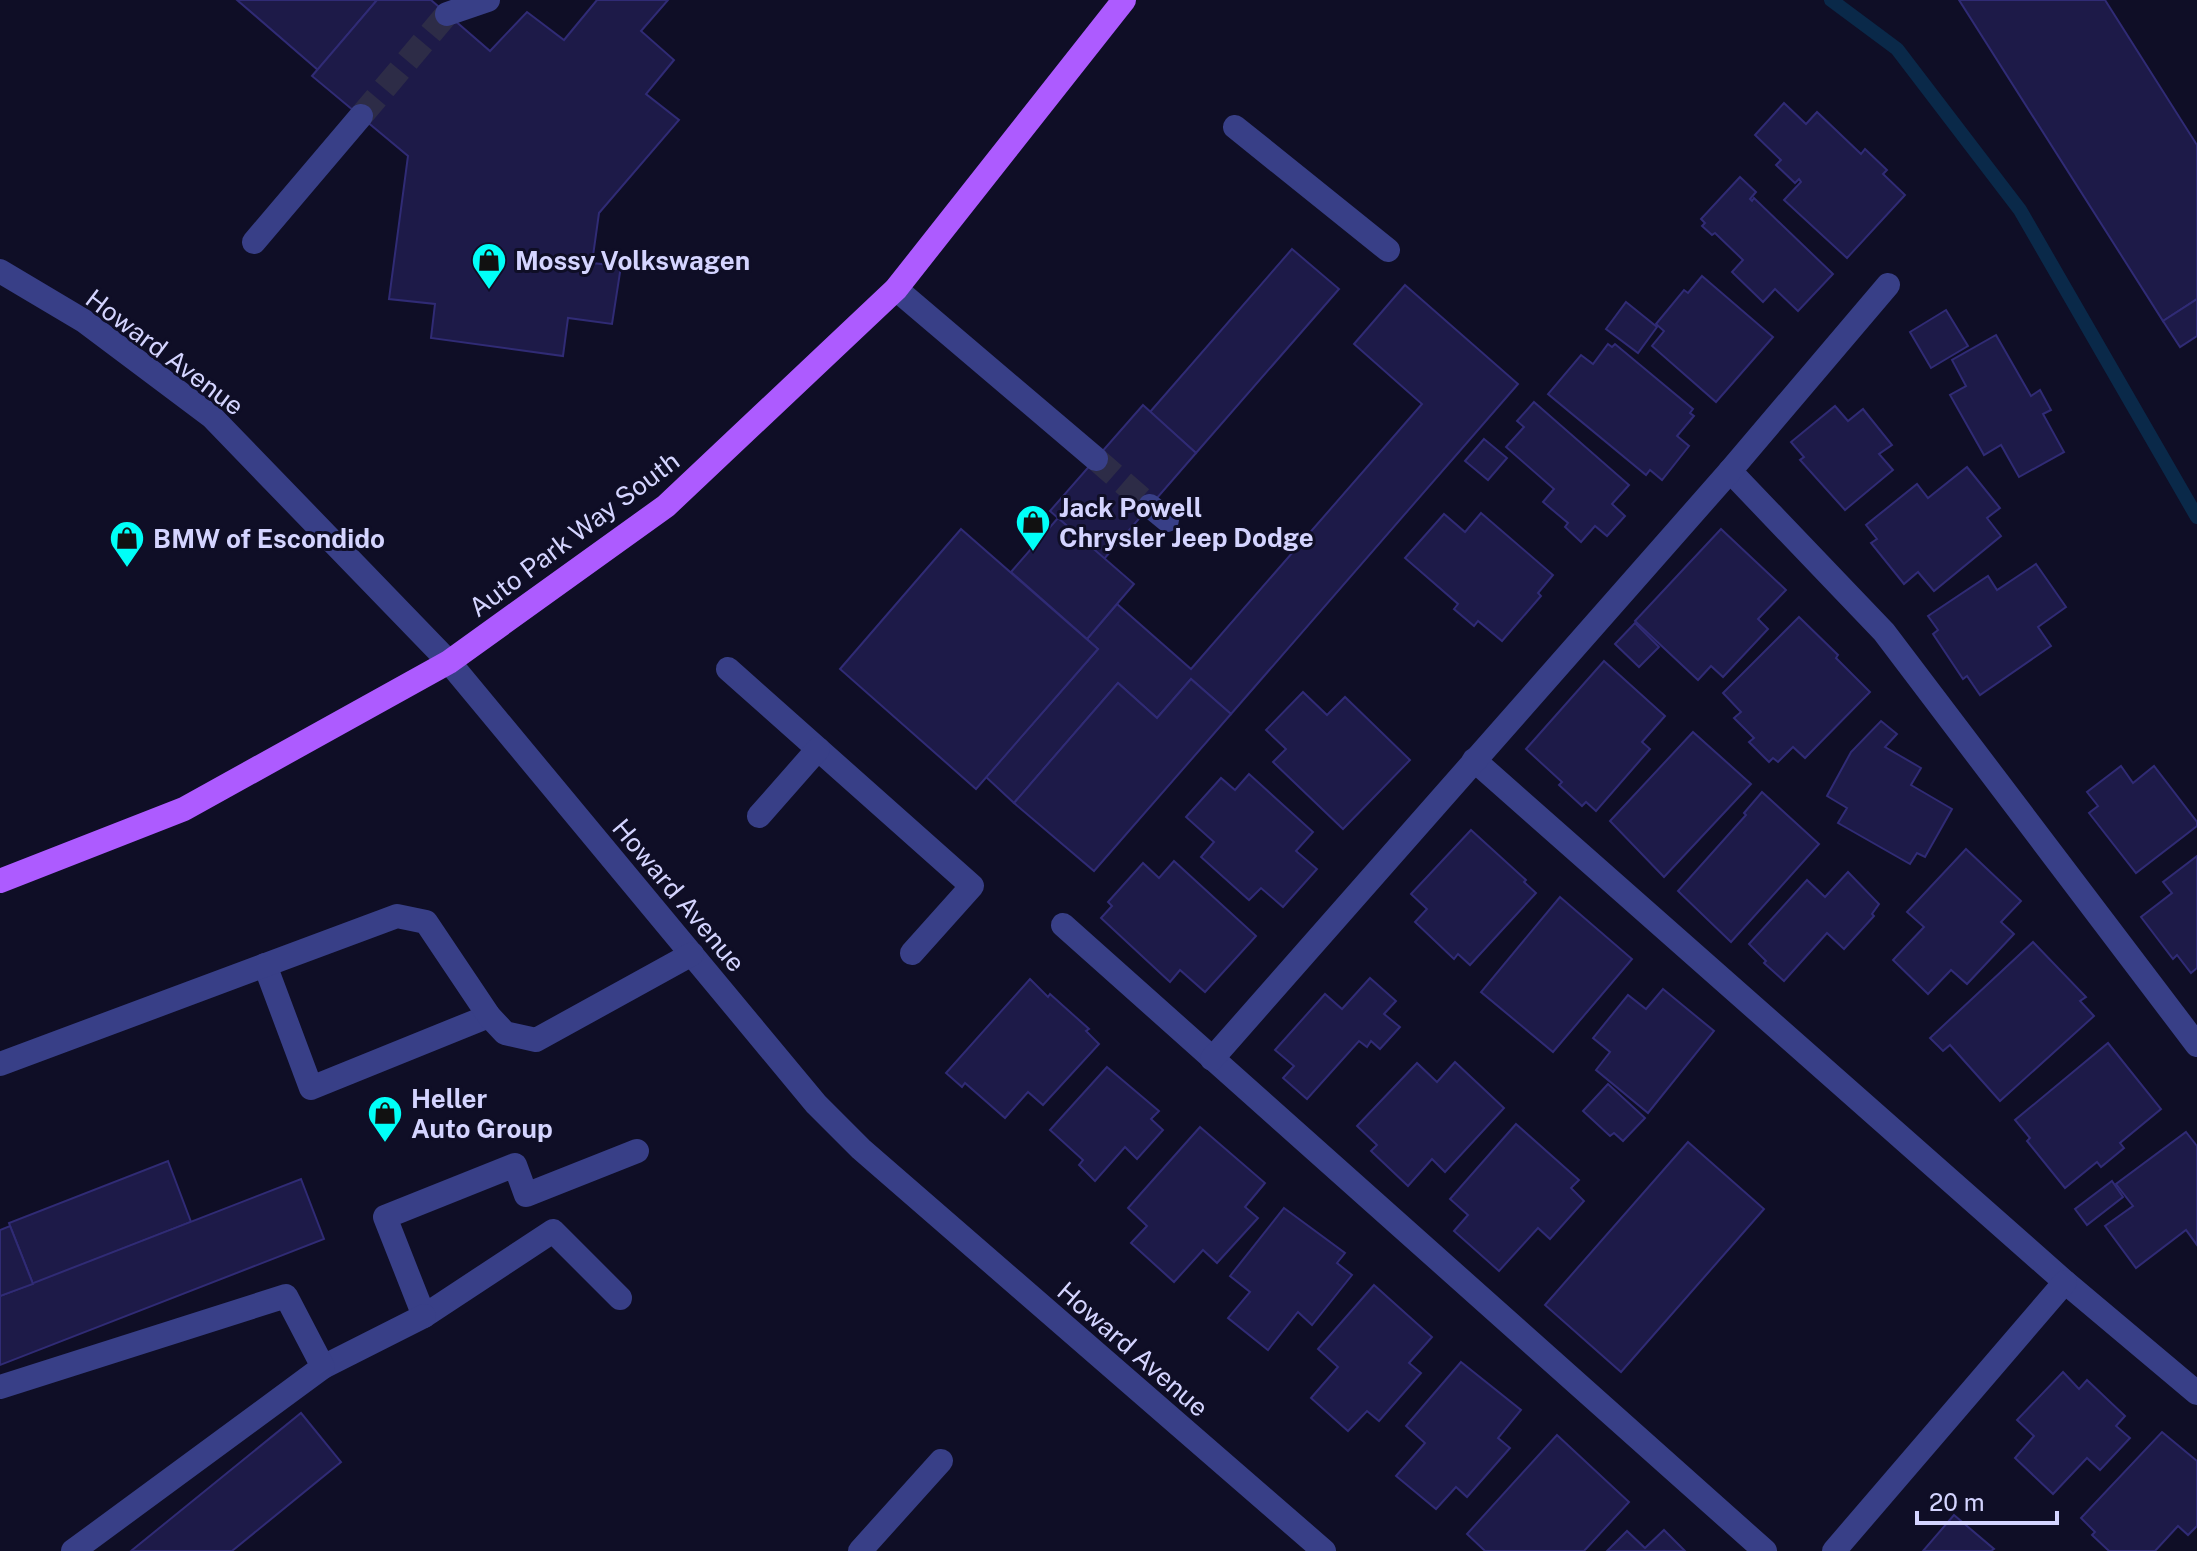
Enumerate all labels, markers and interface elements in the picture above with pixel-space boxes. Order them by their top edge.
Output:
shop icon: Mossy Volkswagen [470,241,508,291]
place label: Mossy Volkswagen [515,245,750,276]
street label: Howard Avenue [80,283,250,421]
street label: Auto Park Way South [463,445,685,623]
place label: Jack Powell Chrysler Jeep Dodge [1059,492,1314,553]
shop icon: Jack Powell Chrysler Jeep Dodge [1014,503,1052,553]
shop icon: BMW of Escondido [108,519,146,569]
place label: BMW of Escondido [153,523,385,554]
street label: Howard Avenue [606,812,752,978]
place label: Heller Auto Group [411,1083,553,1144]
shop icon: Heller Auto Group [366,1094,404,1144]
street label: Howard Avenue [1051,1275,1215,1423]
scale bar [1917,1475,2057,1525]
text: 20 m [1929,1488,1985,1516]

